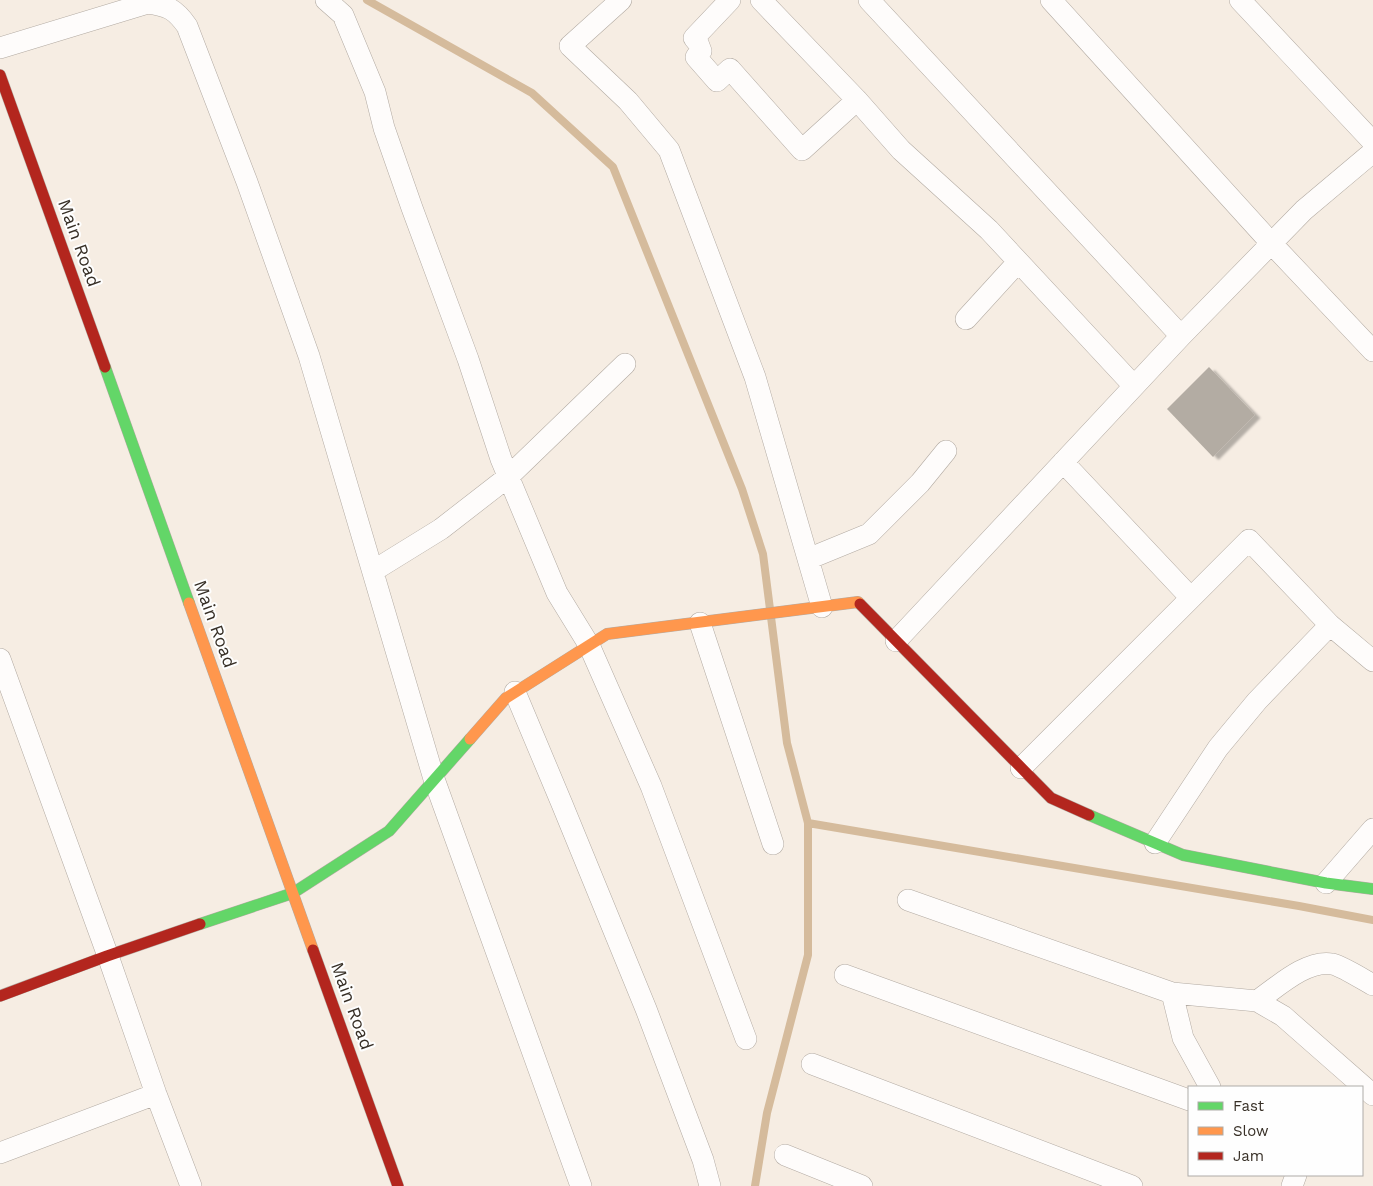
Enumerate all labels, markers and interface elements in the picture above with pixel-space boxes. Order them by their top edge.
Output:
street label: Main Road [54,196,105,289]
street label: Main Road [190,577,241,670]
street label: Main Road [327,959,378,1052]
legend [1188,1086,1363,1176]
text: Fast [1233,1097,1265,1115]
text: Slow [1233,1122,1269,1140]
text: Jam [1233,1147,1264,1165]

